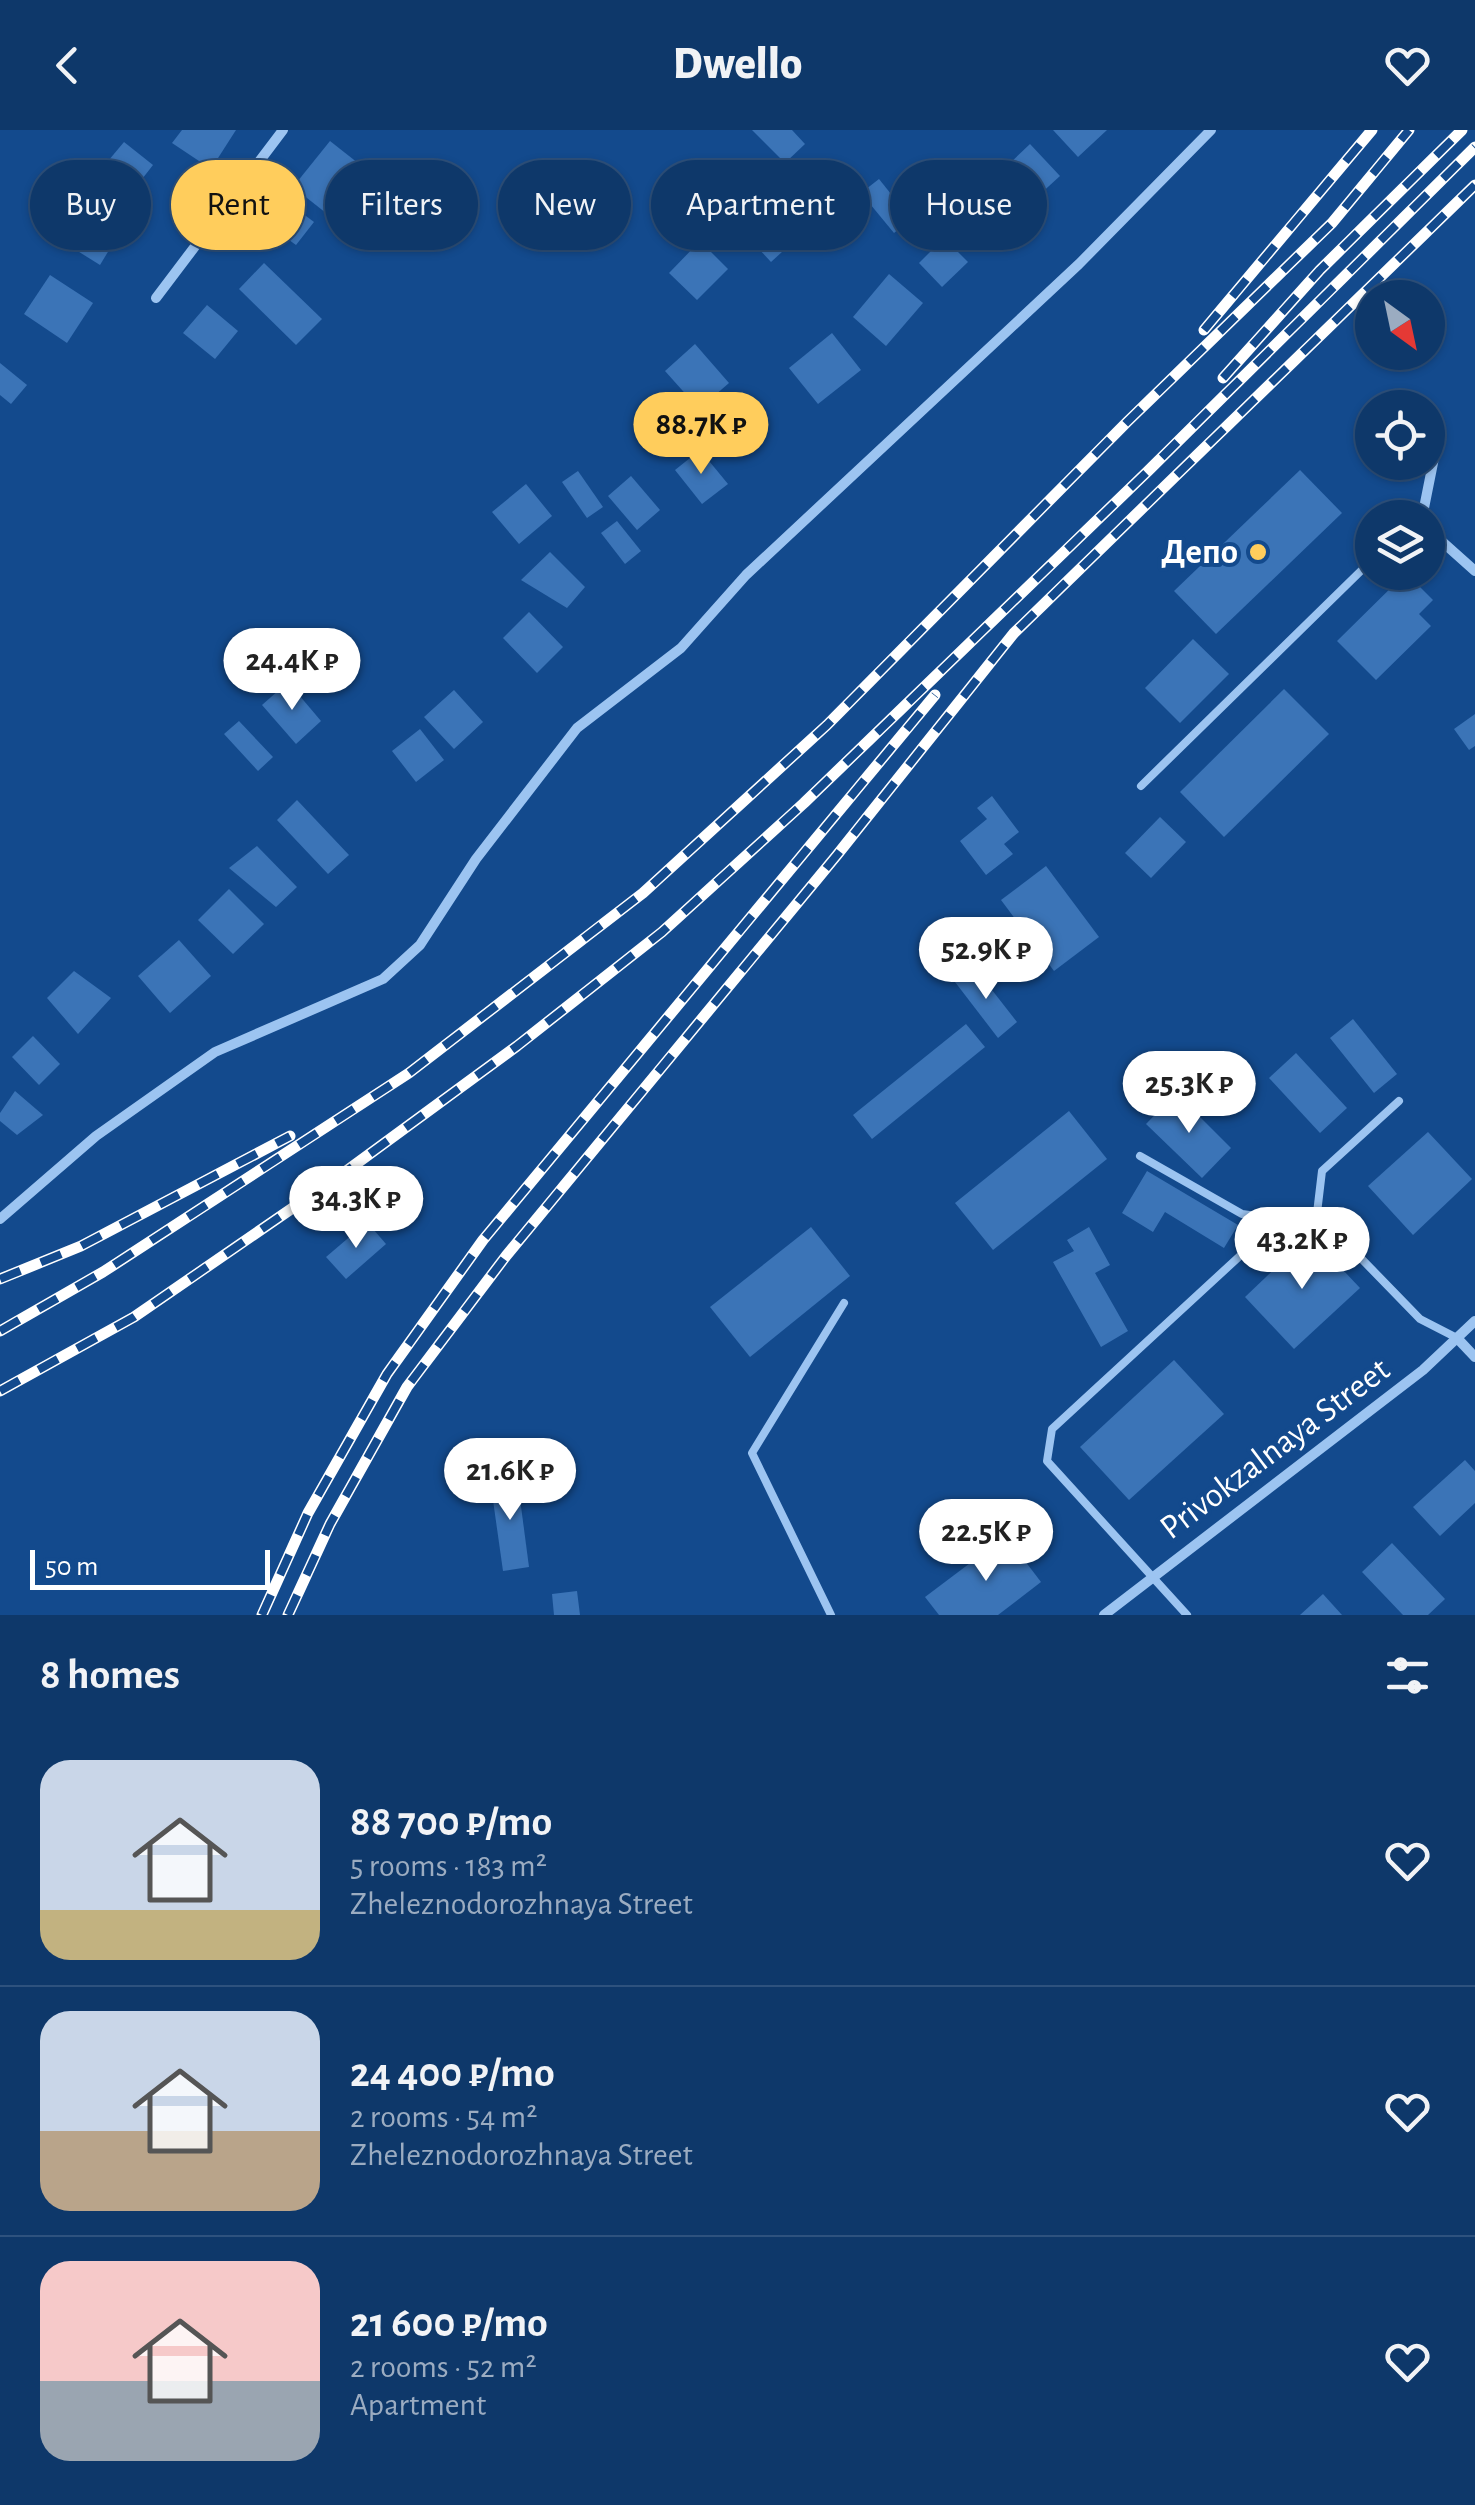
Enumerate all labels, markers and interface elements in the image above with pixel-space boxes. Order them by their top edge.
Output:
icon: back [40,38,95,93]
icon: heart [1380,38,1435,93]
text: Dwello [673,42,802,87]
chip: Buy [30,160,151,250]
chip: Rent [171,160,305,250]
chip: Filters [325,160,478,250]
chip: New [498,160,631,250]
chip: Apartment [651,160,870,250]
chip: House [890,160,1047,250]
north arrow [1355,280,1445,370]
map controls [1355,280,1445,590]
button: locate [1355,390,1445,480]
pin: 88.7K ₽ [609,392,793,477]
text: 88.7K ₽ [655,408,747,440]
button: layers [1355,500,1445,590]
place label: Депо [1161,535,1238,570]
marker: Депо [1247,541,1269,563]
pin: 24.4K ₽ [200,628,384,713]
text: 24.4K ₽ [245,644,339,676]
pin: 52.9K ₽ [894,917,1078,1002]
text: 52.9K ₽ [941,933,1031,965]
pin: 25.3K ₽ [1097,1051,1281,1136]
text: 25.3K ₽ [1145,1067,1233,1099]
pin: 34.3K ₽ [264,1166,448,1251]
text: 34.3K ₽ [311,1182,401,1214]
pin: 43.2K ₽ [1210,1207,1394,1292]
text: 43.2K ₽ [1257,1223,1347,1255]
street label: Privokzalnaya Street [1154,1352,1396,1546]
pin: 21.6K ₽ [418,1438,602,1523]
text: 21.6K ₽ [466,1454,554,1486]
pin: 22.5K ₽ [894,1499,1078,1584]
text: 22.5K ₽ [941,1515,1031,1547]
scale bar [30,1545,270,1590]
text: 50 m [45,1553,99,1581]
icon: filters [1380,1648,1435,1703]
text: 8 homes [40,1654,180,1696]
icon: home [120,1800,240,1920]
text: 88 700 ₽/mo [350,1801,552,1843]
icon: heart [1380,1833,1435,1888]
text: 5 rooms · 183 m² [350,1850,547,1882]
text: Zheleznodorozhnaya Street [350,1888,693,1920]
icon: home [120,2051,240,2171]
text: 24 400 ₽/mo [350,2052,555,2094]
icon: heart [1380,2084,1435,2139]
text: 2 rooms · 54 m² [350,2101,537,2133]
text: Zheleznodorozhnaya Street [350,2139,693,2171]
icon: home [120,2301,240,2421]
text: 21 600 ₽/mo [350,2302,548,2344]
icon: heart [1380,2334,1435,2389]
text: 2 rooms · 52 m² [350,2351,537,2383]
text: Apartment [350,2389,486,2421]

